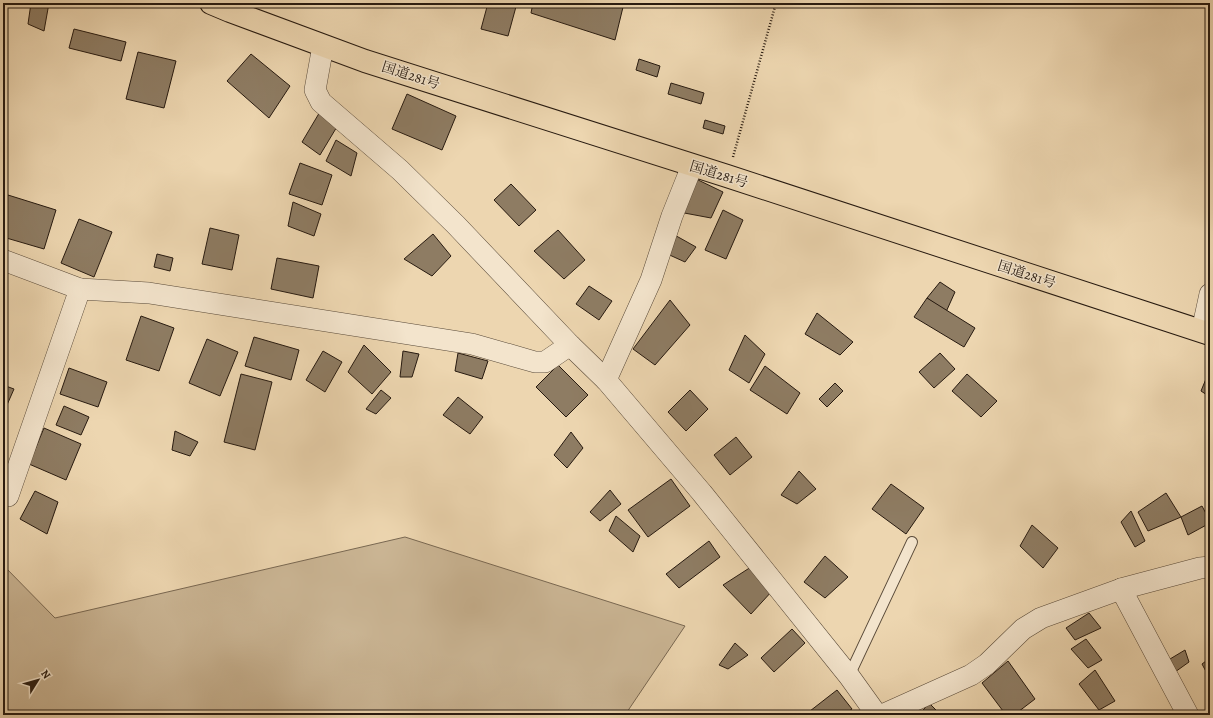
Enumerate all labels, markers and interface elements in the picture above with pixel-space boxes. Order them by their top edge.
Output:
street label: 国道281号 [379,57,442,94]
street label: 国道281号 [687,157,750,192]
street label: 国道281号 [995,256,1058,293]
north arrow [18,660,58,700]
text: N [37,667,54,682]

